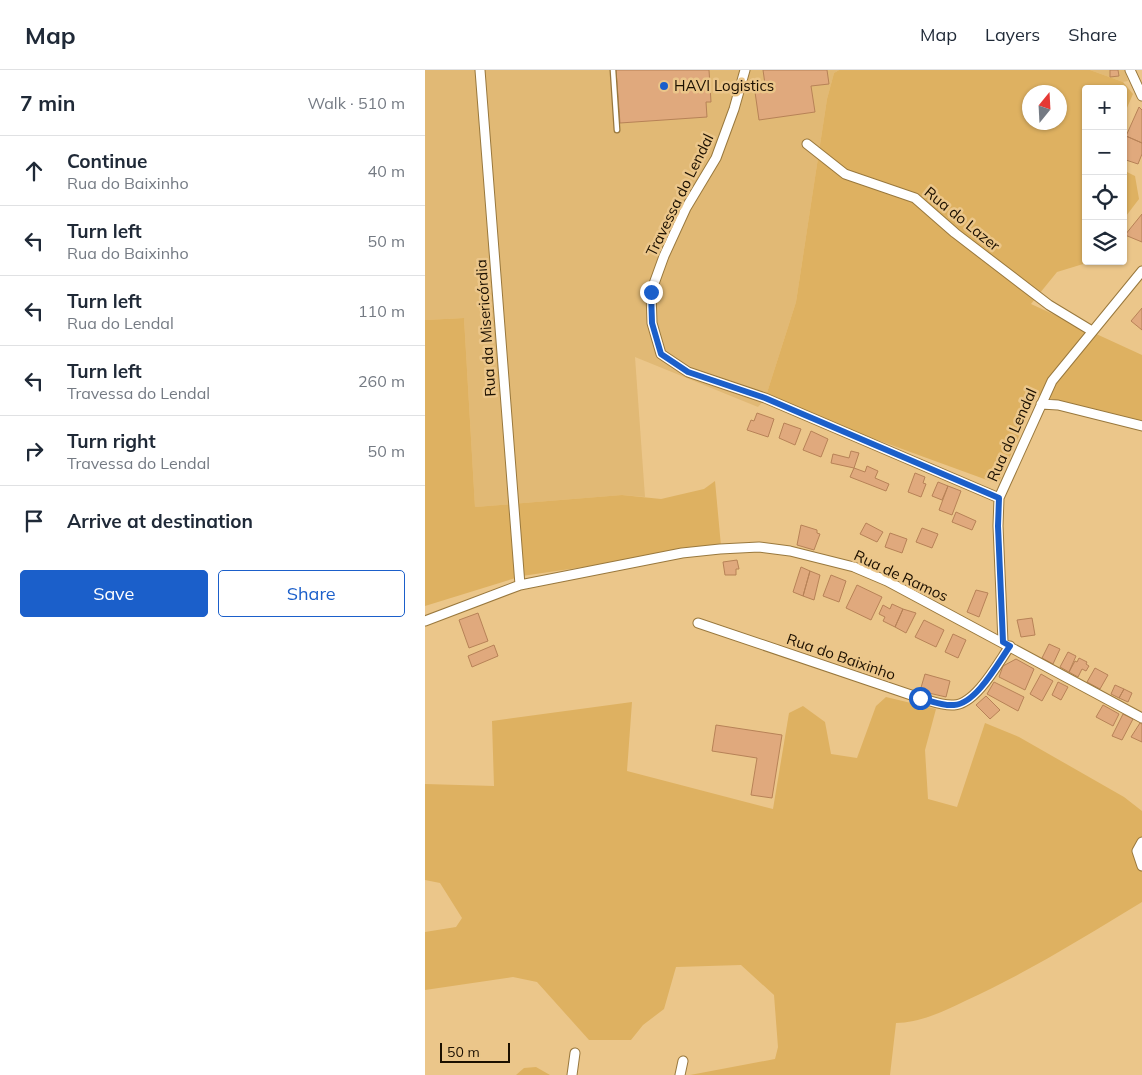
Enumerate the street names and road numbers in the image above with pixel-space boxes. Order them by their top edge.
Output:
street label: Travessa do Lendal [642,130,717,259]
street label: Rua do Lazer [921,182,1004,255]
street label: Rua da Misericórdia [471,259,500,397]
street label: Rua do Lendal [983,385,1041,484]
street label: Rua de Ramos [851,545,951,606]
street label: Rua do Baixinho [784,629,898,684]

